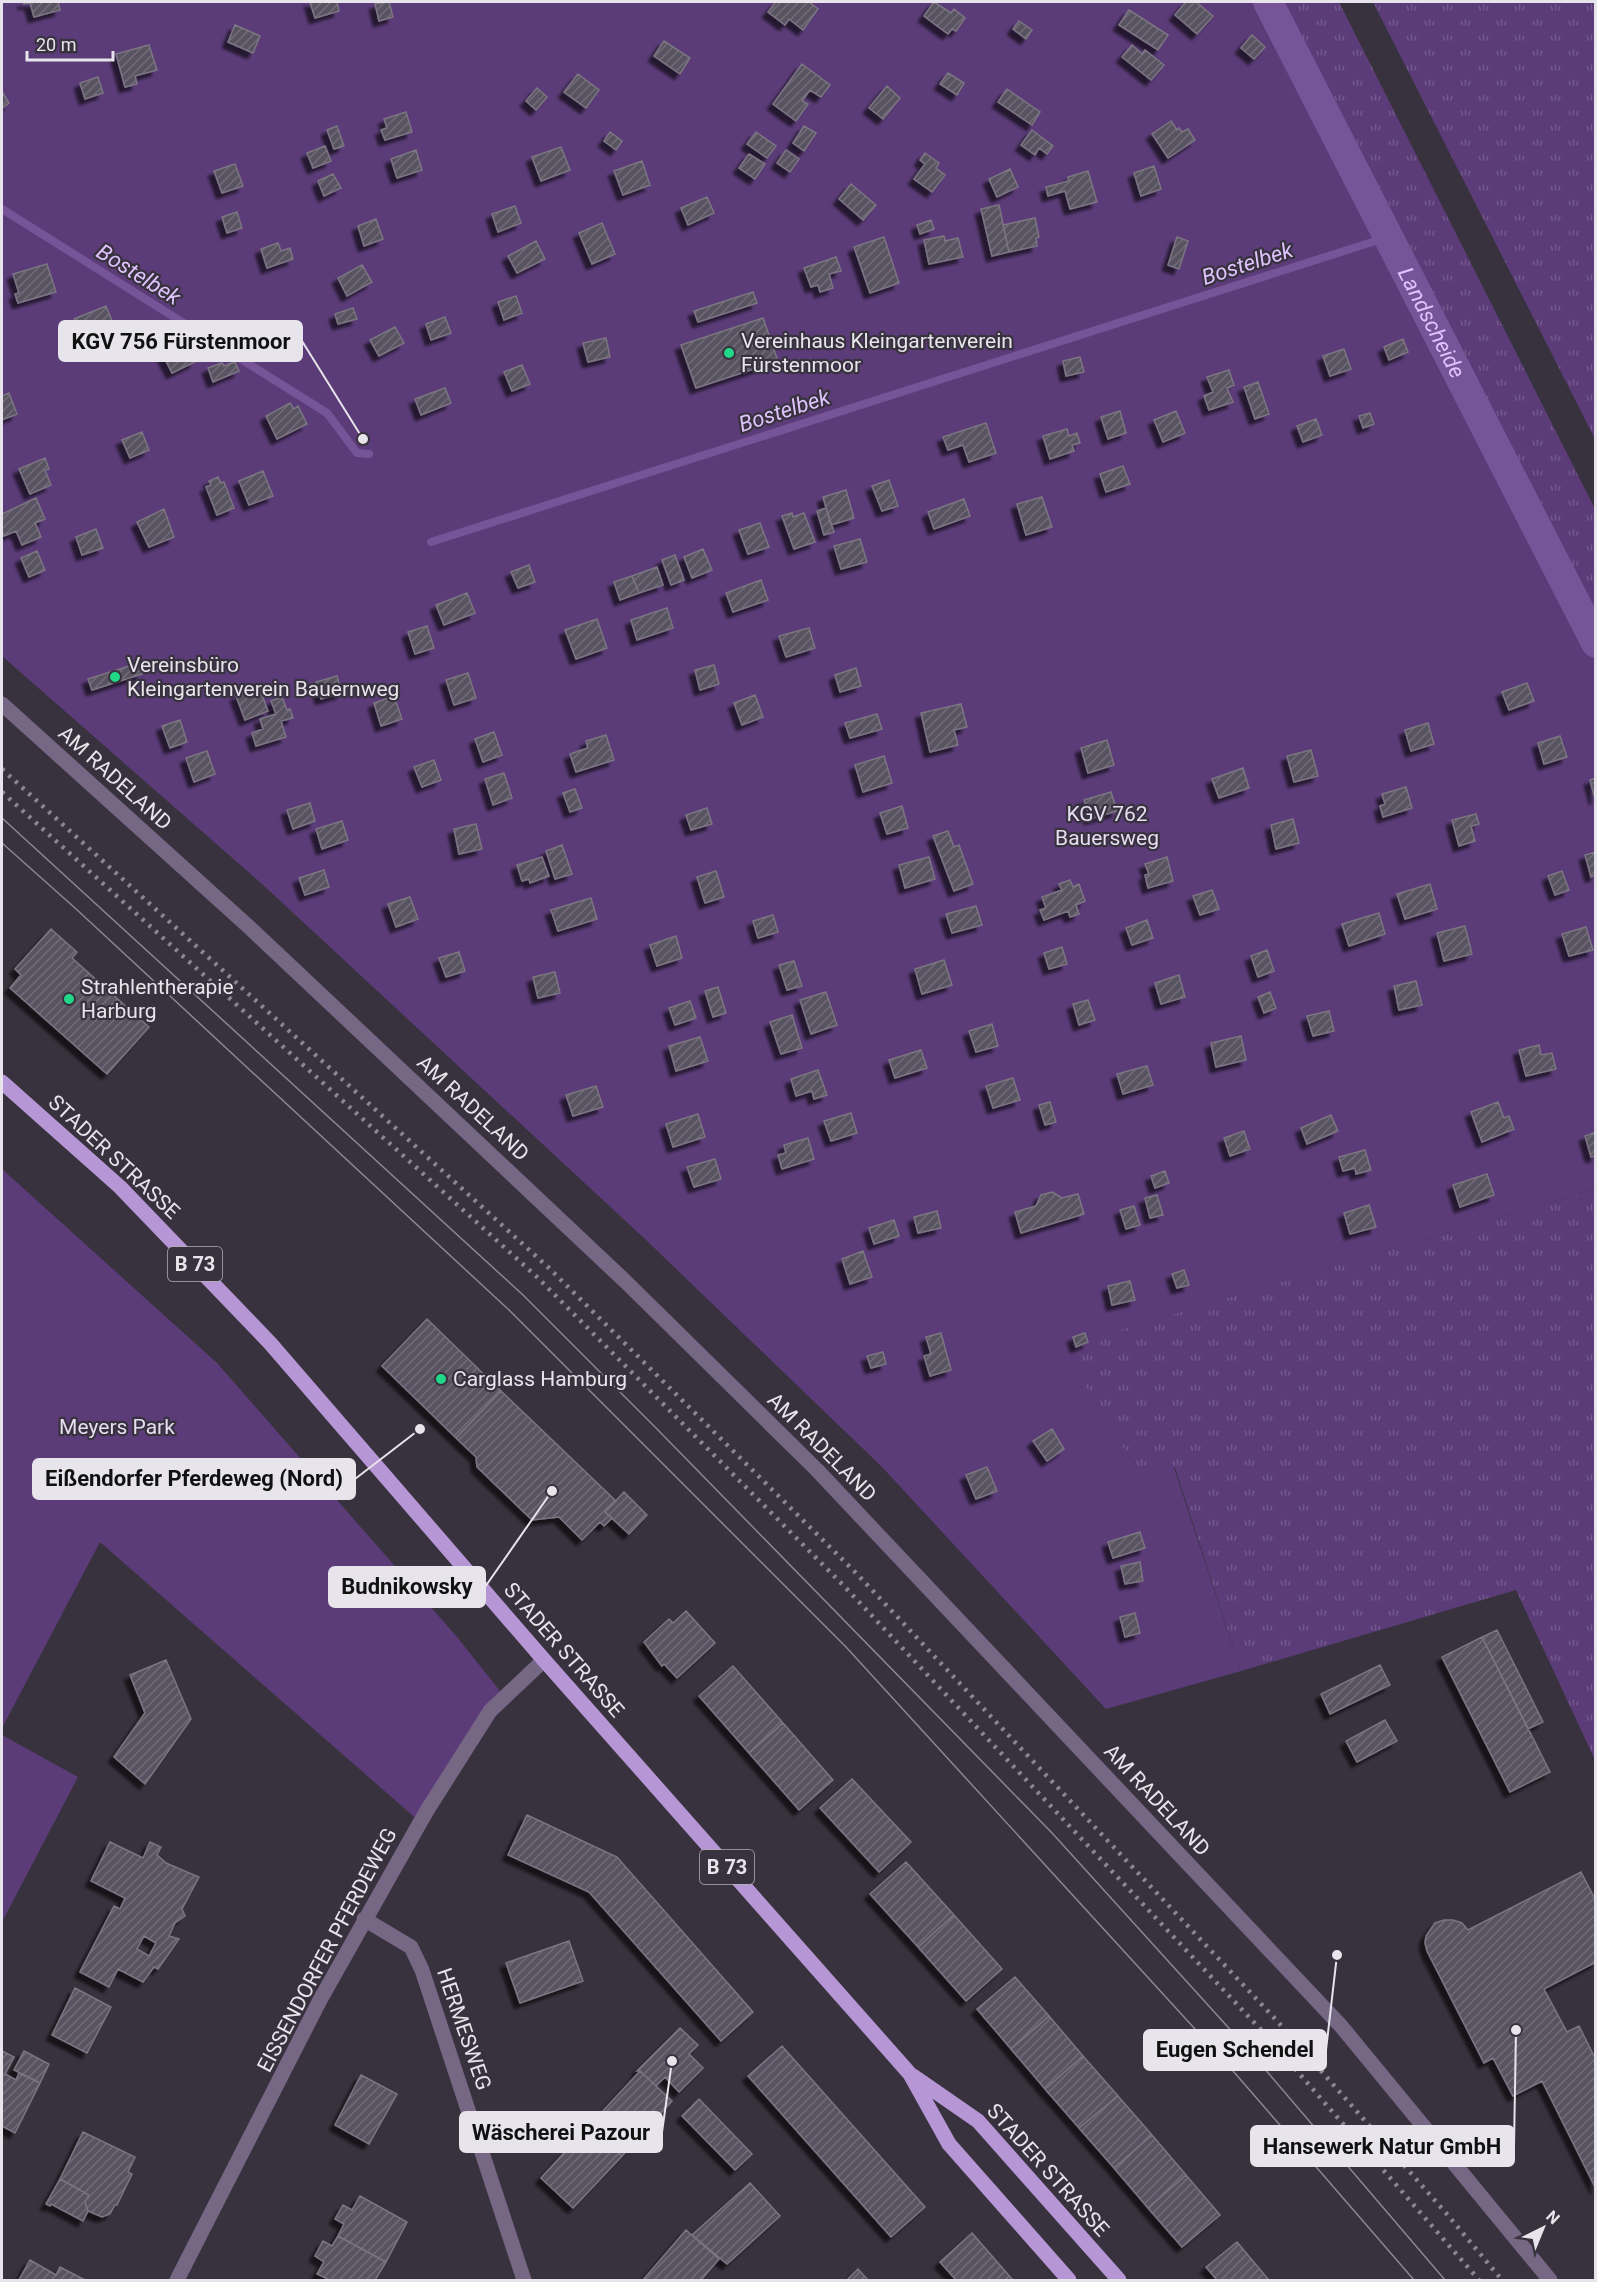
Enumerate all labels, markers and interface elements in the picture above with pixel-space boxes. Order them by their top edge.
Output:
scale bar [27,24,112,62]
text: 20 m [36,34,76,55]
water label: Bostelbek [1199,237,1297,290]
water label: Bostelbek [92,239,186,311]
water label: Landscheide [1393,263,1470,382]
callout: KGV 756 Fürstenmoor [59,321,302,361]
text: KGV 756 Fürstenmoor [72,329,290,354]
place label: Vereinhaus Kleingartenverein Fürstenmoor [741,329,1013,377]
marker: Vereinhaus Kleingartenverein Fürstenmoor [722,346,736,360]
water label: Bostelbek [736,384,834,437]
place label: Vereinsbüro Kleingartenverein Bauernweg [127,653,399,701]
marker: Vereinsbüro Kleingartenverein Bauernweg [108,670,122,684]
street label: AM RADELAND [54,721,176,835]
park label: KGV 762 Bauersweg [1055,802,1159,850]
place label: Strahlentherapie Harburg [81,975,234,1023]
marker: Strahlentherapie Harburg [62,992,76,1006]
street label: AM RADELAND [412,1050,534,1166]
street label: STADER STRASSE [44,1090,184,1224]
road number: B 73 [168,1247,222,1281]
place label: Carglass Hamburg [453,1367,627,1391]
marker: Carglass Hamburg [434,1372,448,1386]
street label: AM RADELAND [763,1388,881,1506]
park label: Meyers Park [59,1415,175,1439]
callout: Eißendorfer Pferdeweg (Nord) [33,1459,355,1499]
text: Eißendorfer Pferdeweg (Nord) [45,1466,343,1491]
callout: Budnikowsky [329,1567,485,1607]
text: Budnikowsky [341,1574,474,1599]
street label: STADER STRASSE [499,1578,629,1722]
street label: AM RADELAND [1099,1739,1215,1861]
street label: EISSENDORFER PFERDEWEG [252,1824,402,2076]
road number: B 73 [700,1850,754,1884]
street label: HERMESWEG [432,1965,496,2093]
callout: Eugen Schendel [1144,2030,1326,2070]
text: Eugen Schendel [1156,2037,1314,2062]
street label: STADER STRASSE [982,2099,1114,2241]
callout: Wäscherei Pazour [460,2112,662,2152]
text: Wäscherei Pazour [472,2120,650,2145]
callout: Hansewerk Natur GmbH [1251,2126,1514,2166]
text: Hansewerk Natur GmbH [1263,2134,1501,2159]
north arrow [1513,2198,1573,2258]
text: N [1542,2207,1563,2228]

